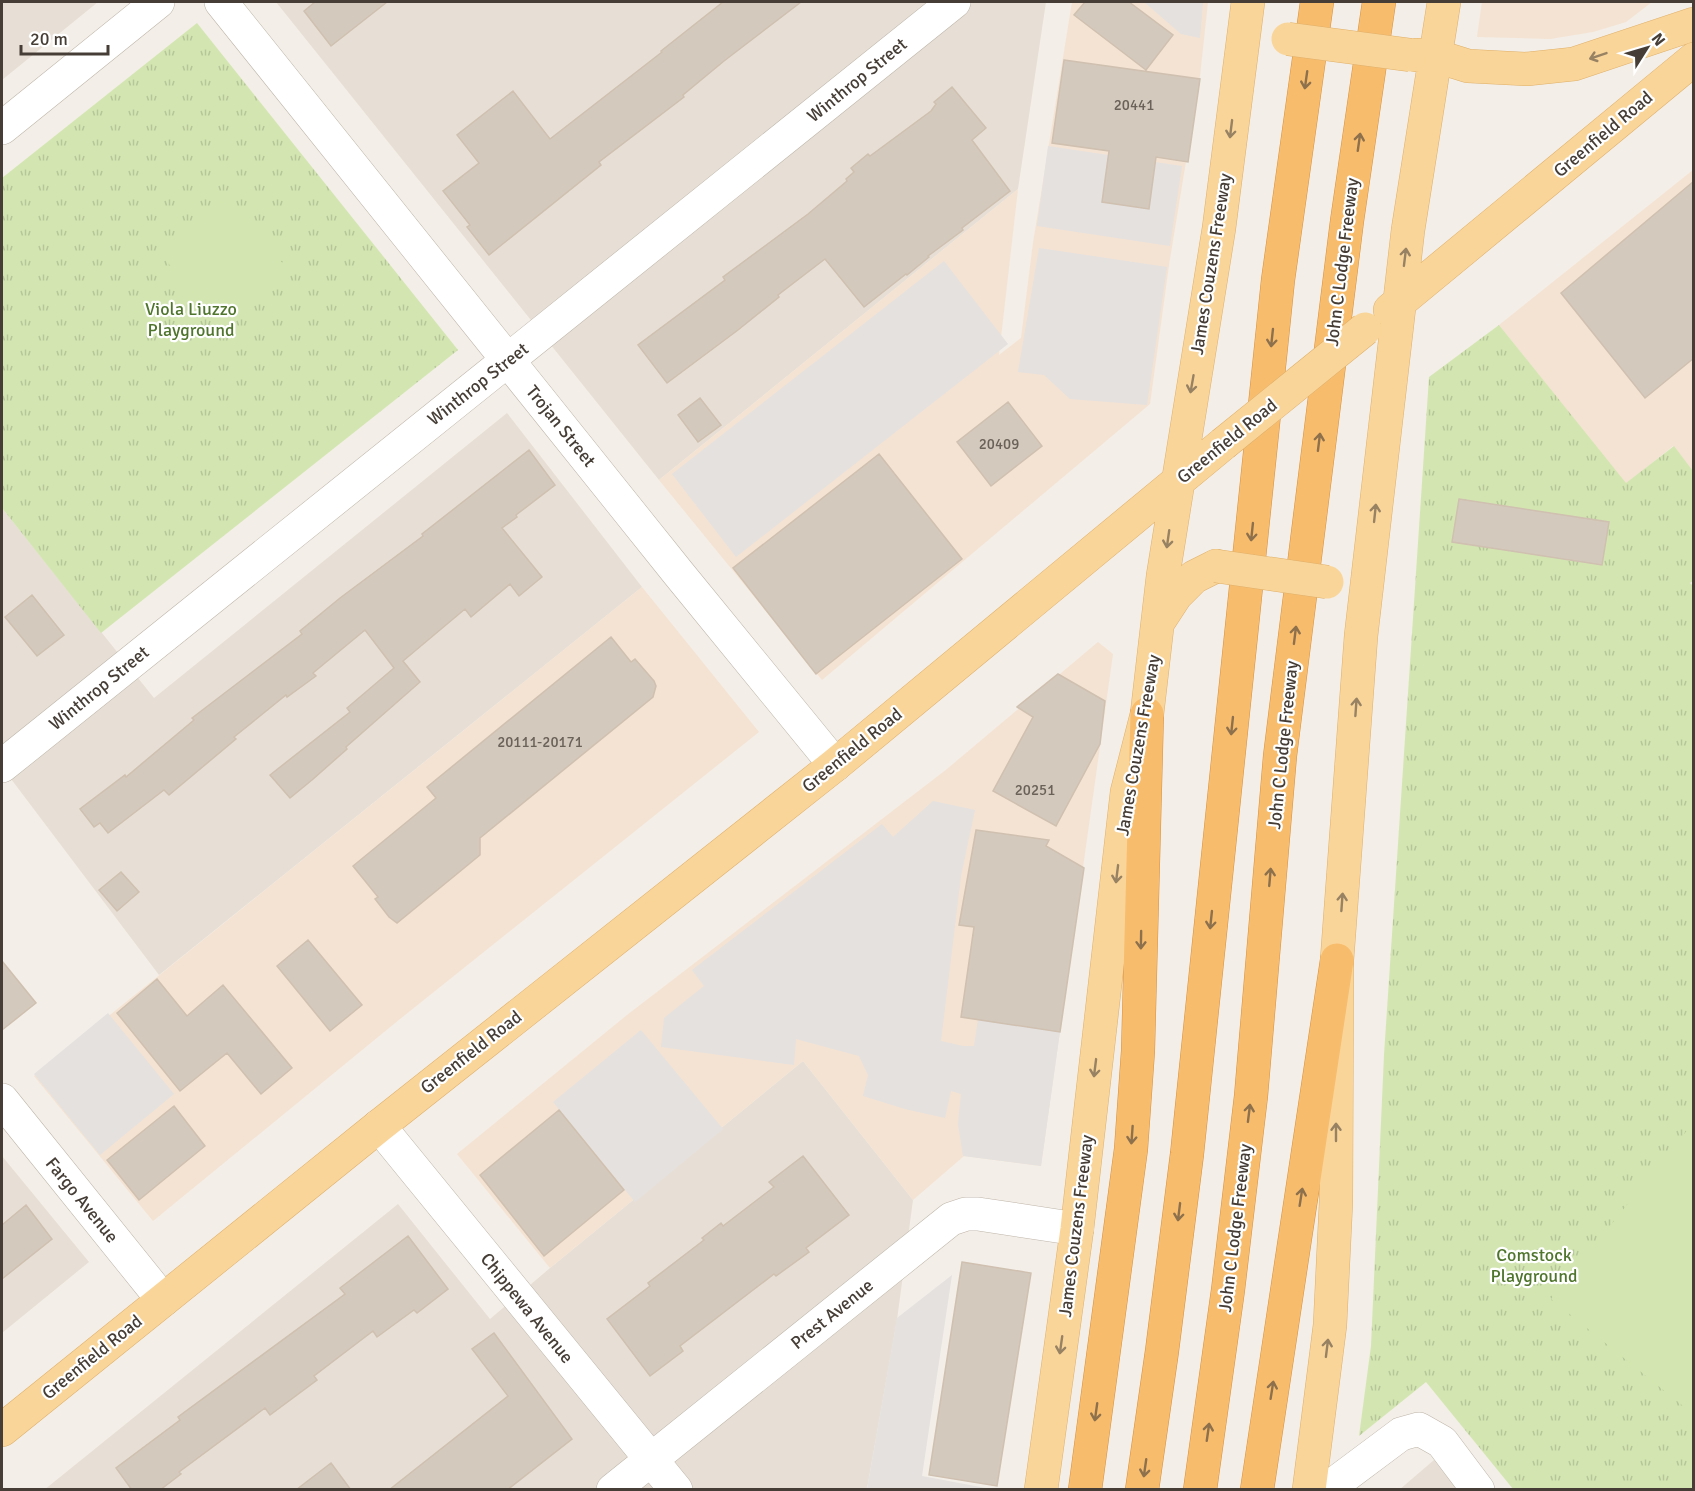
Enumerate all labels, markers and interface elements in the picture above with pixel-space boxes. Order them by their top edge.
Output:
scale bar [21,18,108,56]
north arrow [1617,18,1677,78]
text: 20 m [30,28,68,50]
text: N [1647,29,1670,50]
street label: Winthrop Street [803,33,911,127]
one-way arrow [1589,51,1608,62]
one-way arrow [1301,70,1312,90]
street label: Greenfield Road [1549,86,1657,182]
house number: 20441 [1114,96,1154,114]
one-way arrow [1225,119,1236,139]
one-way arrow [1353,133,1364,152]
street label: James Couzens Freeway [1186,171,1236,356]
street label: John C Lodge Freeway [1321,176,1363,347]
one-way arrow [1400,248,1411,267]
park label: Viola Liuzzo Playground [145,298,237,341]
one-way arrow [1266,328,1277,348]
street label: Winthrop Street [423,338,533,430]
one-way arrow [1186,374,1197,394]
street label: Trojan Street [521,381,601,471]
street label: Greenfield Road [1173,394,1281,488]
one-way arrow [1314,432,1325,452]
house number: 20409 [979,435,1019,453]
one-way arrow [1370,504,1381,524]
one-way arrow [1246,522,1257,542]
one-way arrow [1162,529,1173,548]
one-way arrow [1289,626,1300,646]
street label: Winthrop Street [45,641,153,735]
street label: James Couzens Freeway [1111,652,1165,837]
street label: John C Lodge Freeway [1263,659,1303,830]
one-way arrow [1351,698,1362,718]
street label: Greenfield Road [798,703,906,797]
one-way arrow [1226,716,1237,736]
house number: 20111-20171 [497,733,583,751]
house number: 20251 [1015,781,1055,799]
one-way arrow [1111,864,1122,884]
one-way arrow [1264,868,1275,888]
one-way arrow [1337,892,1348,912]
one-way arrow [1205,910,1216,930]
one-way arrow [1135,930,1147,950]
street label: Greenfield Road [416,1006,526,1098]
one-way arrow [1089,1058,1100,1077]
one-way arrow [1244,1104,1255,1124]
one-way arrow [1330,1123,1342,1143]
one-way arrow [1126,1125,1137,1145]
street label: James Couzens Freeway [1054,1133,1098,1318]
street label: John C Lodge Freeway [1214,1142,1256,1313]
street label: Fargo Avenue [41,1153,123,1247]
one-way arrow [1296,1188,1307,1208]
one-way arrow [1174,1202,1185,1222]
park label: Comstock Playground [1490,1244,1578,1287]
street label: Chippewa Avenue [476,1248,578,1368]
street label: Prest Avenue [786,1274,878,1354]
street label: Greenfield Road [38,1310,146,1404]
one-way arrow [1055,1334,1066,1354]
one-way arrow [1321,1339,1332,1359]
one-way arrow [1267,1381,1278,1400]
one-way arrow [1090,1401,1101,1421]
one-way arrow [1203,1422,1214,1442]
one-way arrow [1140,1458,1151,1477]

